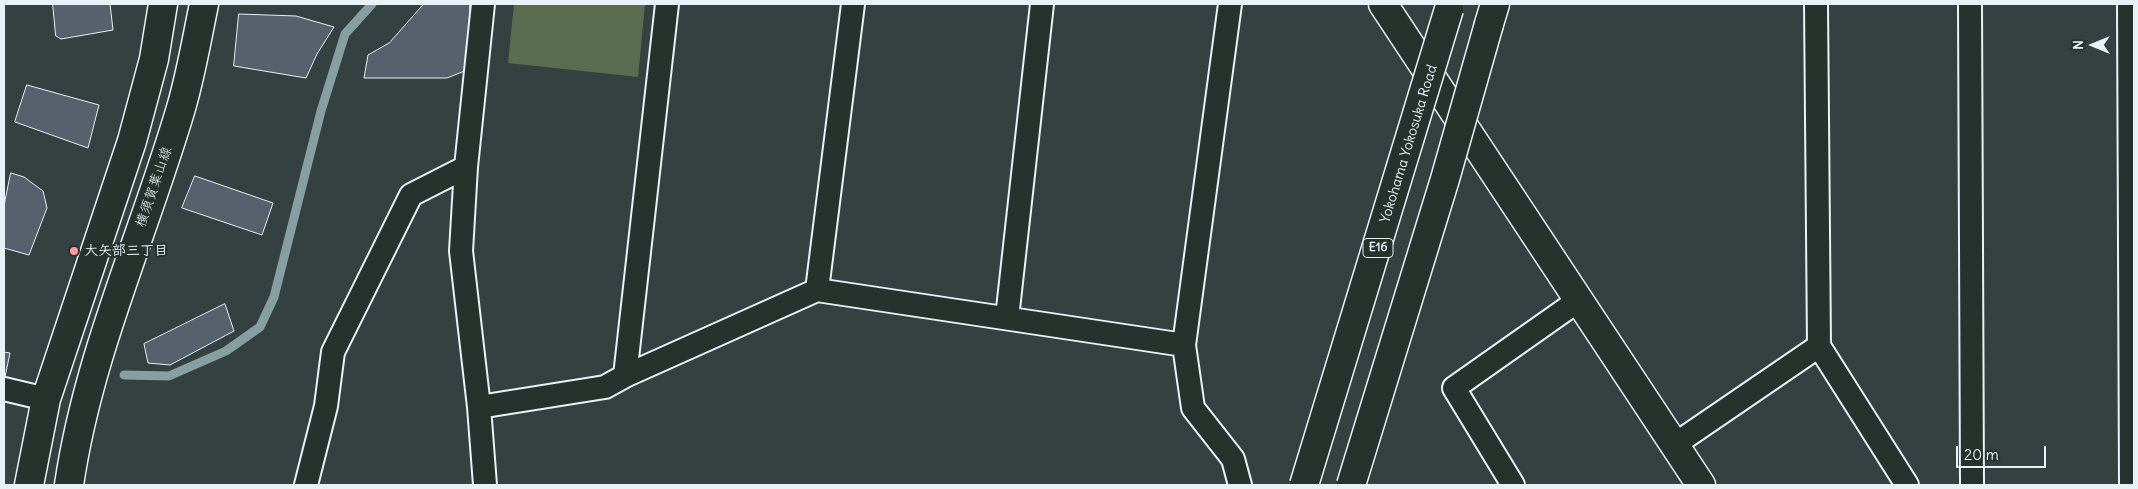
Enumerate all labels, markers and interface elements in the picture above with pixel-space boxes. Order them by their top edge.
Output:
north arrow [2068,20,2118,70]
text: N [2069,40,2087,50]
street label: Yokohama Yokosuka Road [1377,63,1441,225]
street label: 横須賀葉山線 [132,145,176,229]
road number: E16 [1363,238,1393,258]
place label: 大矢部三丁目 [84,243,168,259]
marker: 大矢部三丁目 [68,245,80,257]
scale bar [1958,436,2048,468]
text: 20 m [1964,445,1999,464]

